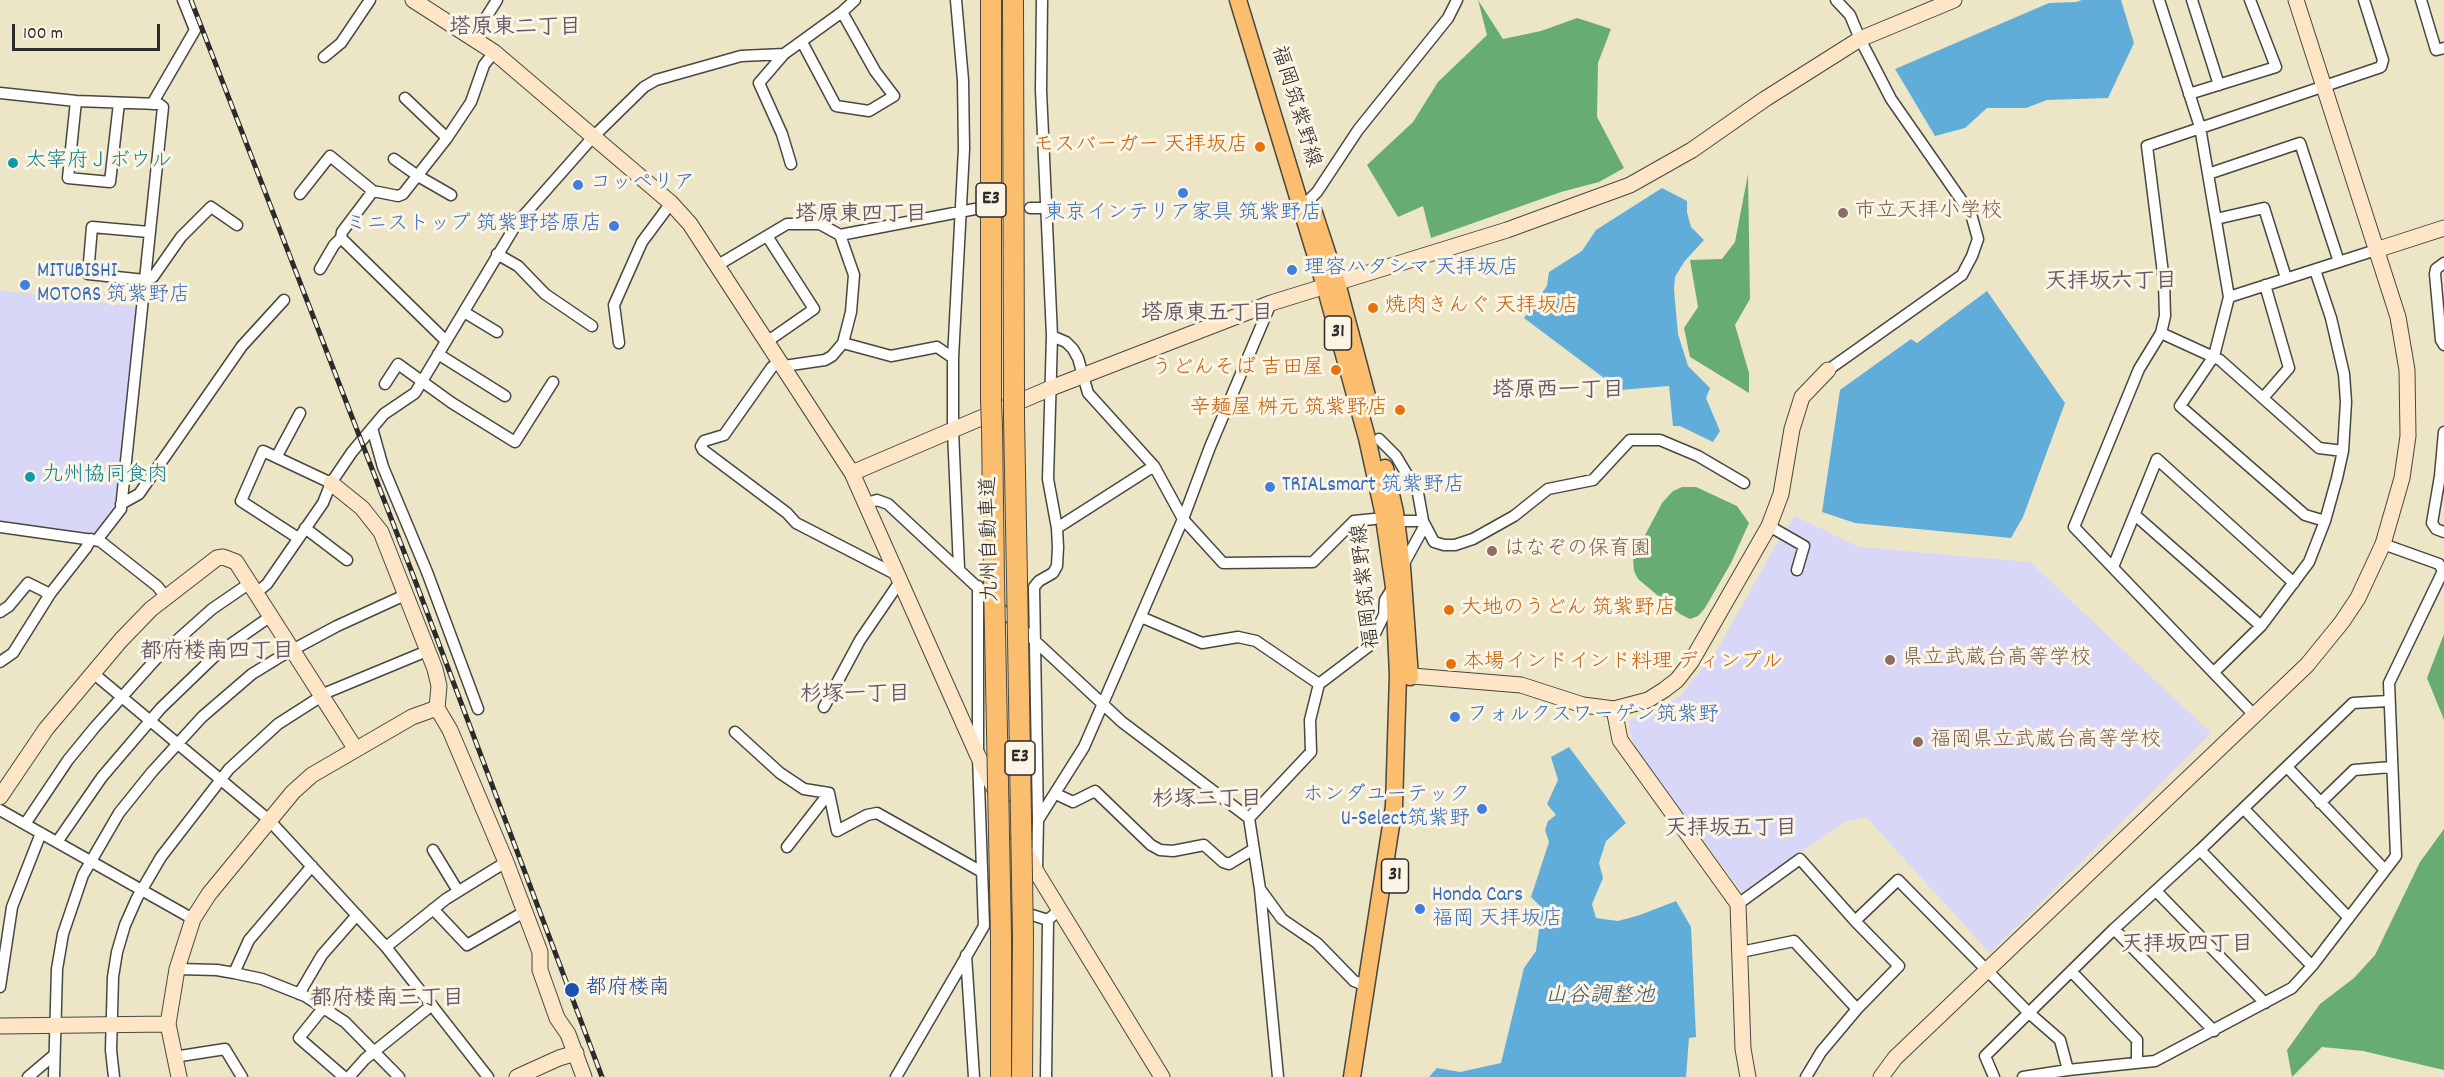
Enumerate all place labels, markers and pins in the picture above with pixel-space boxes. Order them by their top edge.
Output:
place label: モスバーガー 天拝坂店 [1033,134,1248,160]
marker: モスバーガー 天拝坂店 [1253,140,1267,154]
place label: 太宰府Ｊボウル [25,150,172,176]
marker: 太宰府Ｊボウル [6,156,20,170]
place label: コッペリア [590,172,695,198]
marker: コッペリア [571,178,585,192]
marker: 東京インテリア家具 筑紫野店 [1176,186,1190,200]
place label: 市立天拝小学校 [1855,200,2002,226]
place label: 東京インテリア家具 筑紫野店 [1044,202,1322,228]
marker: 市立天拝小学校 [1836,206,1850,220]
place label: ミニストップ 筑紫野塔原店 [345,213,602,239]
marker: ミニストップ 筑紫野塔原店 [607,219,621,233]
place label: 理容ハタシマ 天拝坂店 [1304,257,1519,283]
place label: MITUBISHI MOTORS 筑紫野店 [37,260,190,310]
marker: 理容ハタシマ 天拝坂店 [1285,263,1299,277]
marker: MITUBISHI MOTORS 筑紫野店 [18,278,32,292]
place label: 焼肉きんぐ 天拝坂店 [1385,295,1579,321]
marker: 焼肉きんぐ 天拝坂店 [1366,301,1380,315]
place label: うどんそば 吉田屋 [1151,357,1324,383]
marker: うどんそば 吉田屋 [1329,363,1343,377]
place label: 辛麺屋 桝元 筑紫野店 [1189,397,1388,423]
marker: 辛麺屋 桝元 筑紫野店 [1393,403,1407,417]
place label: 九州協同食肉 [42,464,168,490]
marker: 九州協同食肉 [23,470,37,484]
place label: TRIALsmart 筑紫野店 [1282,474,1465,500]
marker: TRIALsmart 筑紫野店 [1263,480,1277,494]
place label: はなぞの保育園 [1504,538,1651,564]
marker: はなぞの保育園 [1485,544,1499,558]
place label: 大地のうどん 筑紫野店 [1461,597,1676,623]
marker: 大地のうどん 筑紫野店 [1442,603,1456,617]
place label: 県立武蔵台高等学校 [1902,647,2091,673]
place label: 本場インドインド料理 ディンプル [1463,651,1783,677]
marker: 県立武蔵台高等学校 [1883,653,1897,667]
marker: 本場インドインド料理 ディンプル [1444,657,1458,671]
place label: フォルクスワーゲン筑紫野 [1467,704,1719,730]
marker: フォルクスワーゲン筑紫野 [1448,710,1462,724]
place label: 福岡県立武蔵台高等学校 [1930,729,2161,755]
marker: 福岡県立武蔵台高等学校 [1911,735,1925,749]
place label: ホンダユーテック U-Select筑紫野 [1303,784,1470,834]
marker: ホンダユーテック U-Select筑紫野 [1475,802,1489,816]
place label: Honda Cars 福岡 天拝坂店 [1432,884,1563,934]
marker: Honda Cars 福岡 天拝坂店 [1413,902,1427,916]
place label: 都府楼南 [586,977,670,1003]
marker: 都府楼南 [563,981,581,999]

